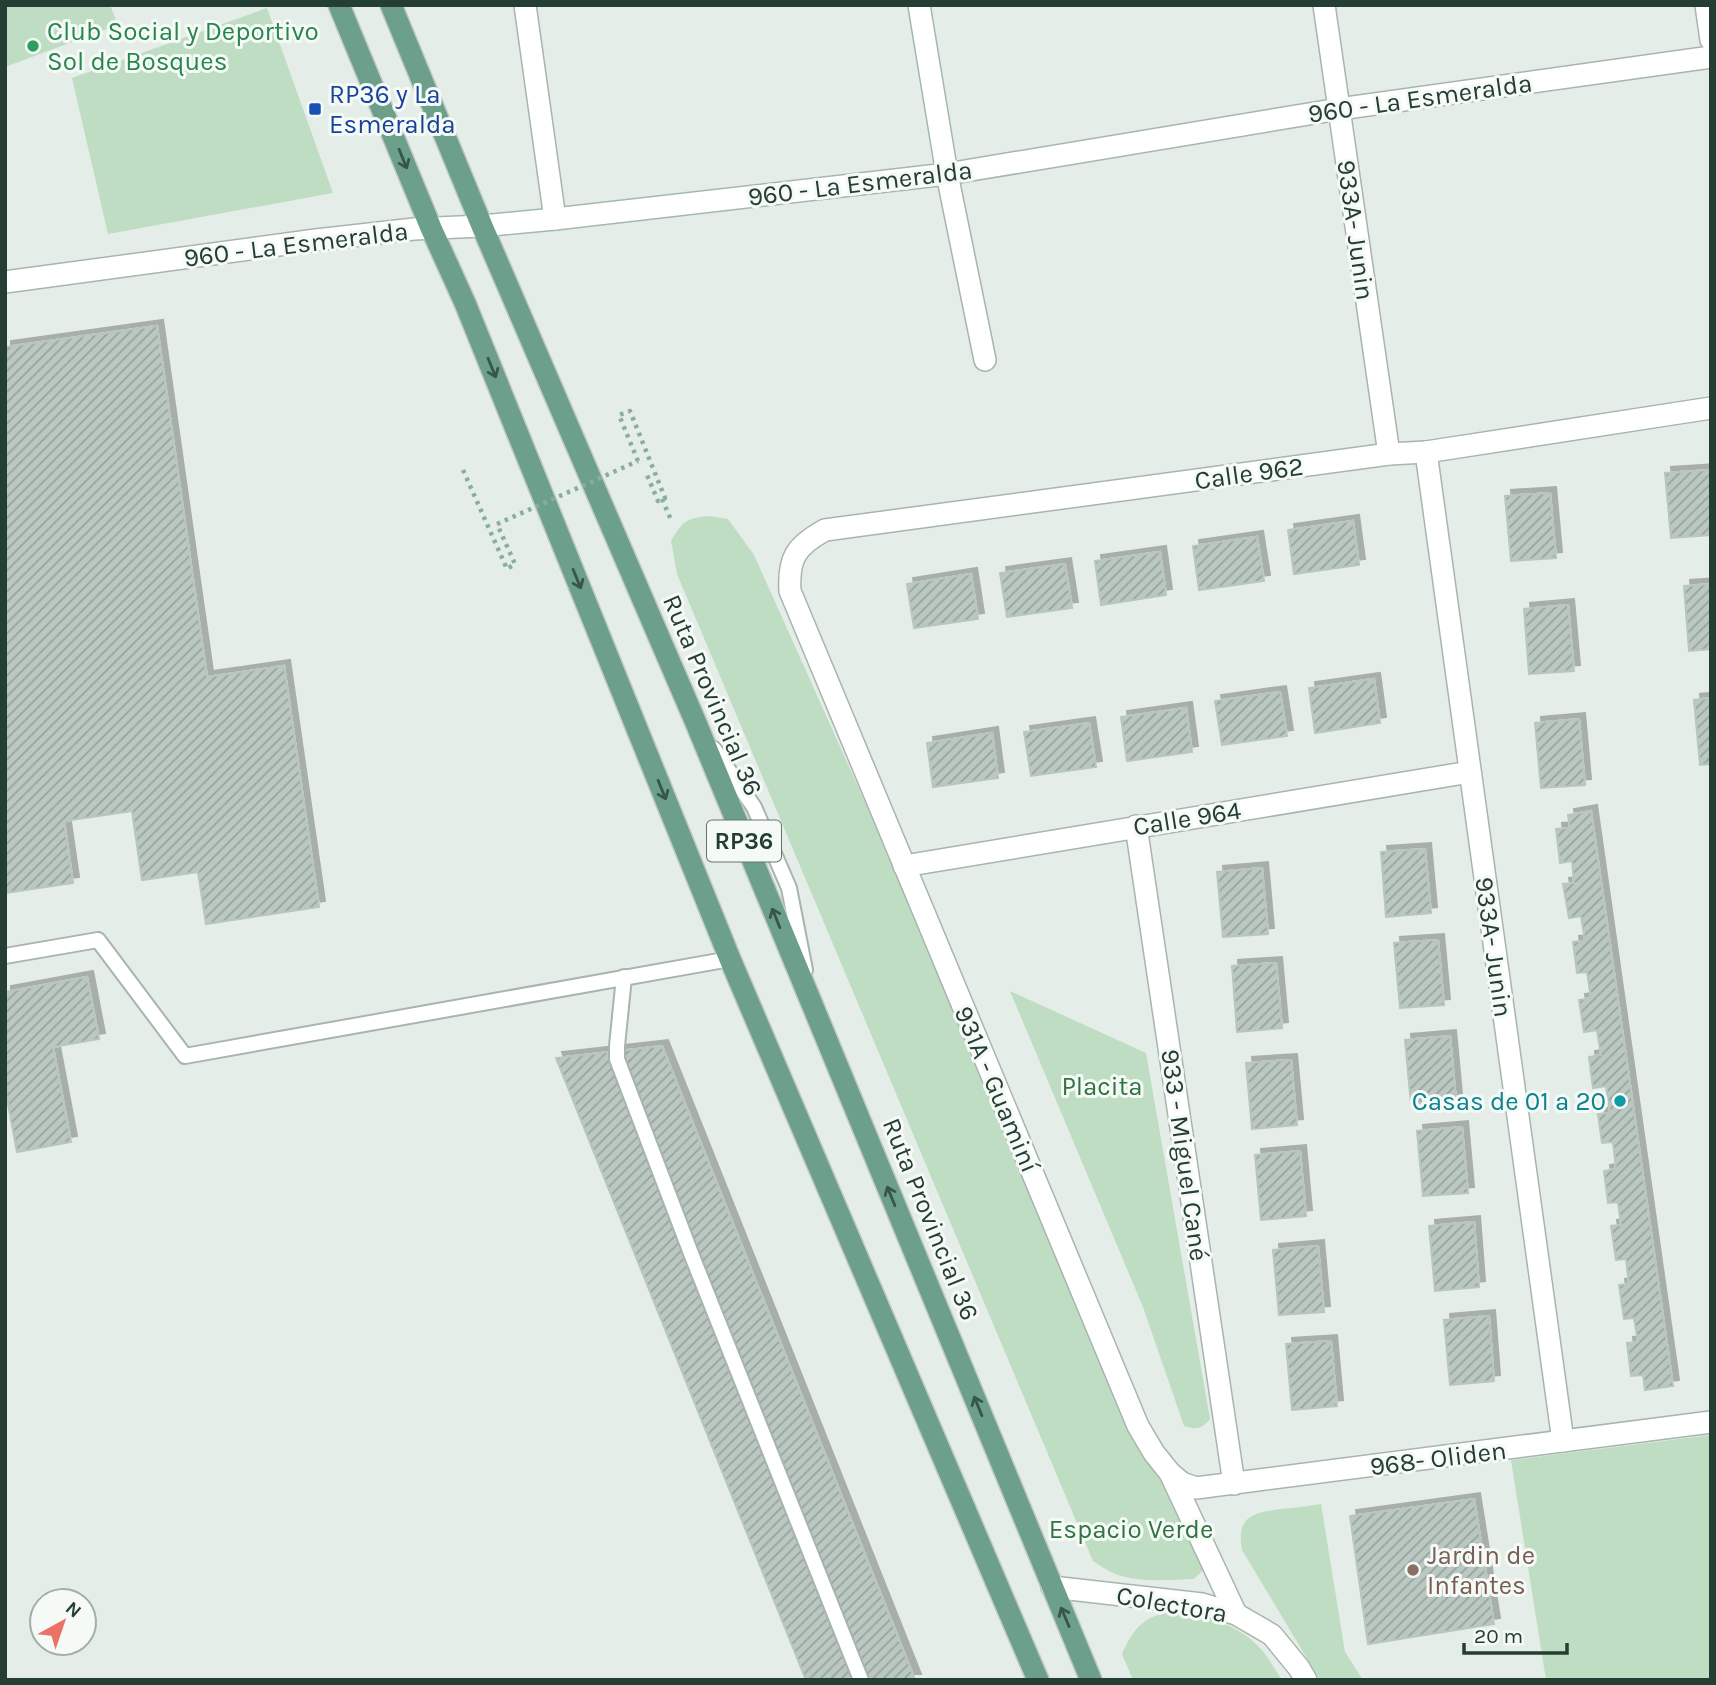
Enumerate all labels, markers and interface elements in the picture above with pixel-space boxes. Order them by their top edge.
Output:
place label: Club Social y Deportivo Sol de Bosques [47,16,319,77]
marker: Club Social y Deportivo Sol de Bosques [25,38,41,54]
street label: 960 - La Esmeralda [1306,67,1534,130]
place label: RP36 y La Esmeralda [329,79,456,140]
marker: RP36 y La Esmeralda [307,101,323,117]
one-way arrow [397,148,410,169]
street label: 960 - La Esmeralda [746,154,974,213]
street label: 933A- Junin [1330,158,1381,302]
street label: 960 - La Esmeralda [182,215,410,274]
one-way arrow [486,357,499,379]
street label: Calle 962 [1193,451,1305,496]
one-way arrow [571,568,584,590]
street label: Ruta Provincial 36 [656,590,769,800]
one-way arrow [656,779,669,801]
street label: Calle 964 [1131,795,1243,842]
road number: RP36 [707,820,781,862]
street label: 933A- Junin [1468,875,1519,1019]
one-way arrow [769,908,782,929]
street label: 931A - Guaminí [948,1001,1046,1177]
street label: 933 - Miguel Cané [1154,1047,1215,1263]
park label: Placita [1061,1071,1143,1102]
place label: Casas de 01 a 20 [1412,1086,1606,1117]
marker: Casas de 01 a 20 [1612,1093,1628,1109]
street label: Ruta Provincial 36 [876,1113,985,1325]
one-way arrow [884,1186,897,1208]
one-way arrow [970,1396,983,1418]
street label: 968- Oliden [1368,1435,1508,1482]
park label: Espacio Verde [1049,1514,1213,1545]
place label: Jardin de Infantes [1427,1540,1535,1601]
marker: Jardin de Infantes [1405,1562,1421,1578]
street label: Colectora [1114,1580,1230,1629]
north arrow [28,1587,98,1657]
text: N [61,1597,86,1623]
one-way arrow [1057,1606,1070,1628]
scale bar [1464,1612,1567,1656]
text: 20 m [1474,1624,1523,1648]

